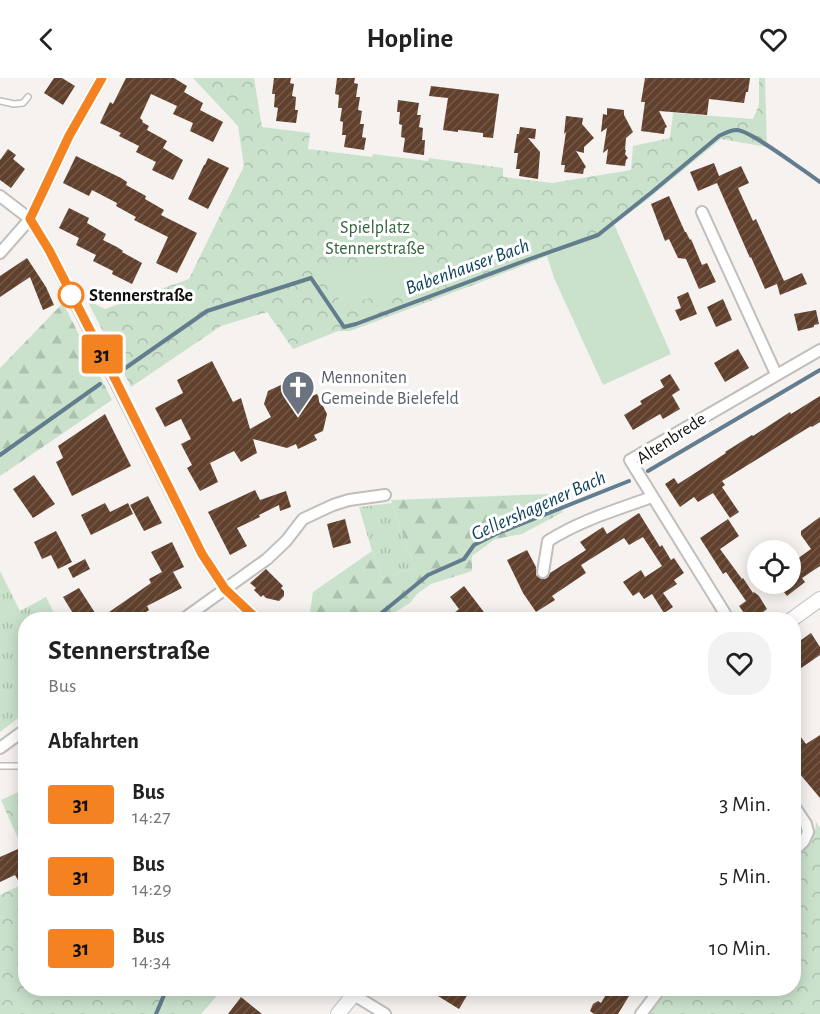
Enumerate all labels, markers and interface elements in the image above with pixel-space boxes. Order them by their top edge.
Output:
icon: back [30,23,63,56]
icon: heart [757,23,790,56]
text: Hopline [367,25,453,52]
park label: Spielplatz Stennerstraße [325,219,425,258]
water label: Babenhauser Bach [403,235,532,299]
marker: Stennerstraße [58,282,84,308]
place label: Stennerstraße [89,287,193,305]
line badge: 31 [75,334,129,374]
text: 31 [94,344,110,365]
church icon: Mennoniten Gemeinde Bielefeld [280,369,316,416]
place label: Mennoniten Gemeinde Bielefeld [321,369,459,408]
street label: Altenbrede [634,410,709,468]
water label: Gellershagener Bach [468,467,609,544]
map controls [747,540,801,594]
button: locate [747,540,801,594]
button: heart [708,632,771,695]
text: Stennerstraße [48,637,210,665]
text: Bus [48,676,76,696]
text: Abfahrten [48,730,139,752]
text: Bus [132,781,165,803]
text: 3 Min. [719,793,771,815]
text: 31 [73,794,89,815]
text: 14:27 [132,807,171,827]
text: Bus [132,853,165,875]
text: 5 Min. [719,865,771,887]
text: 31 [73,866,89,887]
text: 14:29 [132,879,172,899]
text: Bus [132,925,165,947]
text: 10 Min. [709,937,771,959]
text: 31 [73,938,89,959]
text: 14:34 [132,951,171,971]

